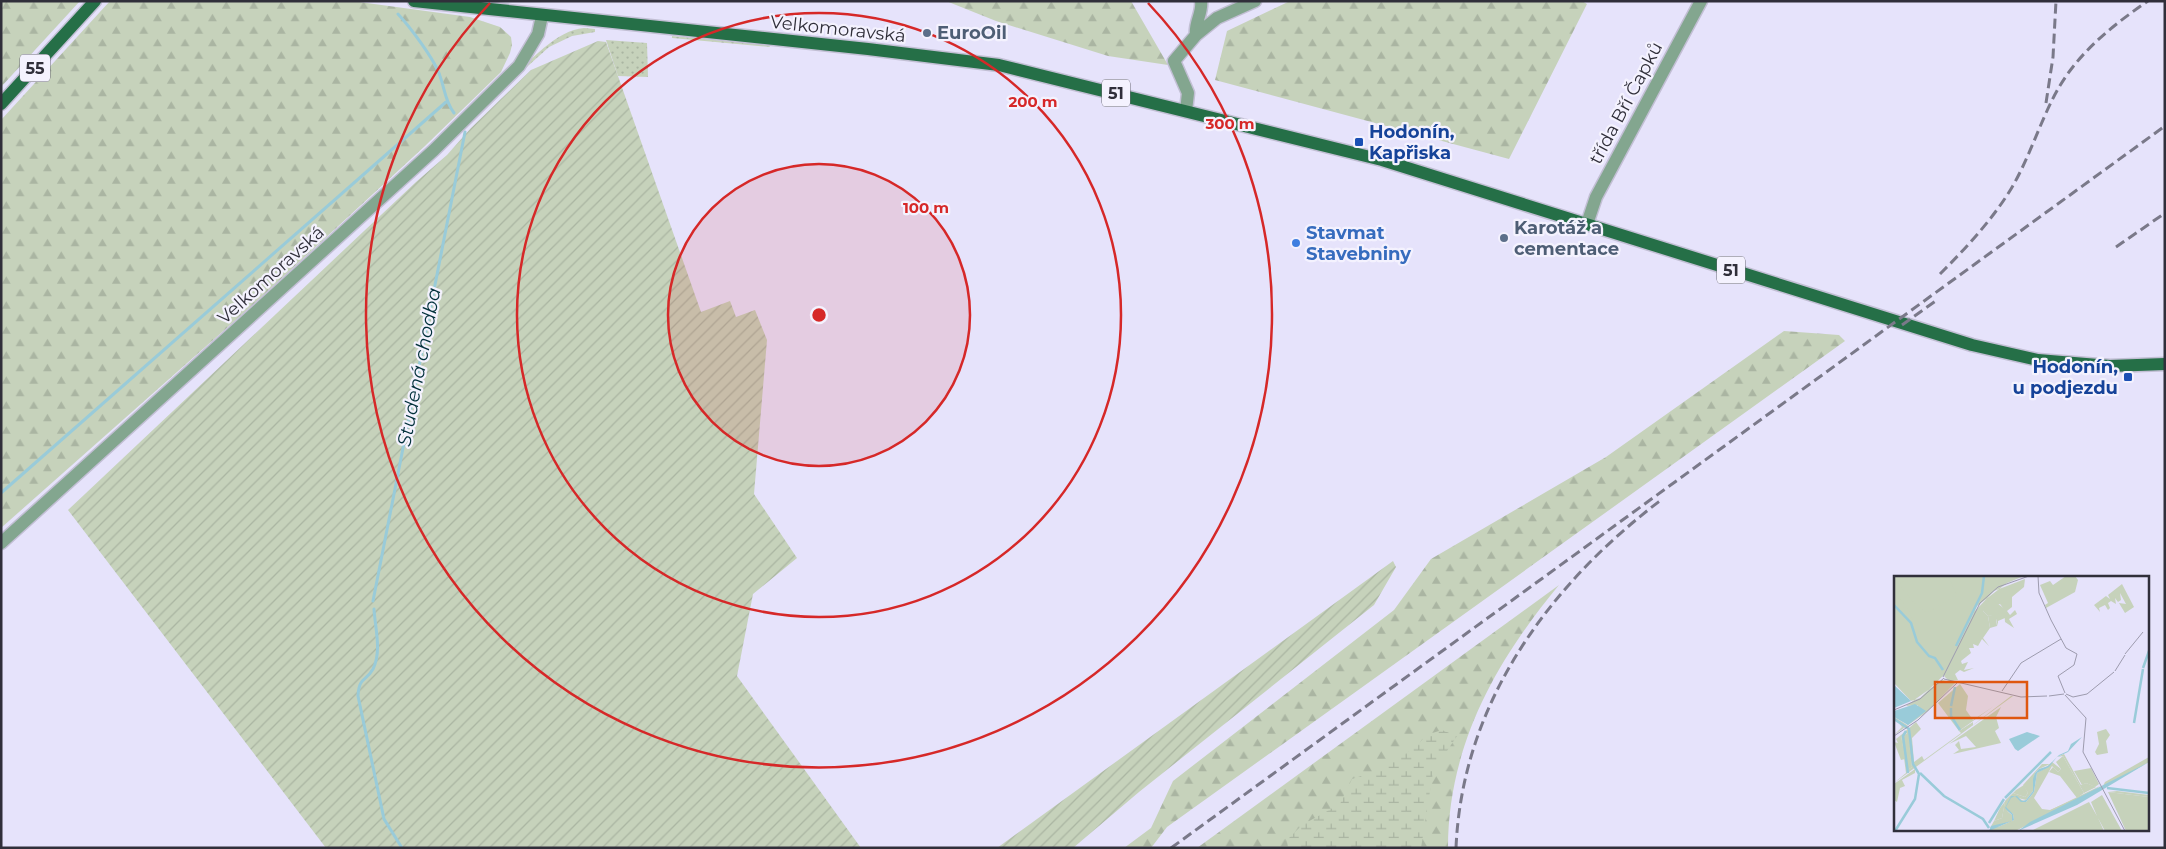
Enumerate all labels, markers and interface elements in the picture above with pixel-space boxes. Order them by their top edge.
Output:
street label: Velkomoravská [769,11,907,47]
place label: EuroOil [937,22,1007,44]
marker: EuroOil [921,27,933,39]
street label: třída Bří Čapků [1585,38,1667,168]
road number: 55 [20,54,50,82]
road number: 51 [1102,80,1130,106]
text: 200 m [1008,92,1058,111]
text: 300 m [1204,114,1255,133]
place label: Hodonín, Kapřiska [1369,121,1455,164]
marker: Hodonín, Kapřiska [1353,136,1365,148]
text: 100 m [903,198,949,217]
place label: Karotáž a cementace [1514,217,1619,260]
street label: Velkomoravská [213,221,329,329]
place label: Stavmat Stavebniny [1306,222,1411,265]
marker: Karotáž a cementace [1498,232,1510,244]
marker: Stavmat Stavebniny [1290,237,1302,249]
road number: 51 [1717,256,1745,284]
water label: Studená chodba [392,286,446,448]
centre of rings [810,306,828,324]
place label: Hodonín, u podjezdu [2013,356,2118,399]
marker: Hodonín, u podjezdu [2122,371,2134,383]
inset map [1894,576,2148,832]

